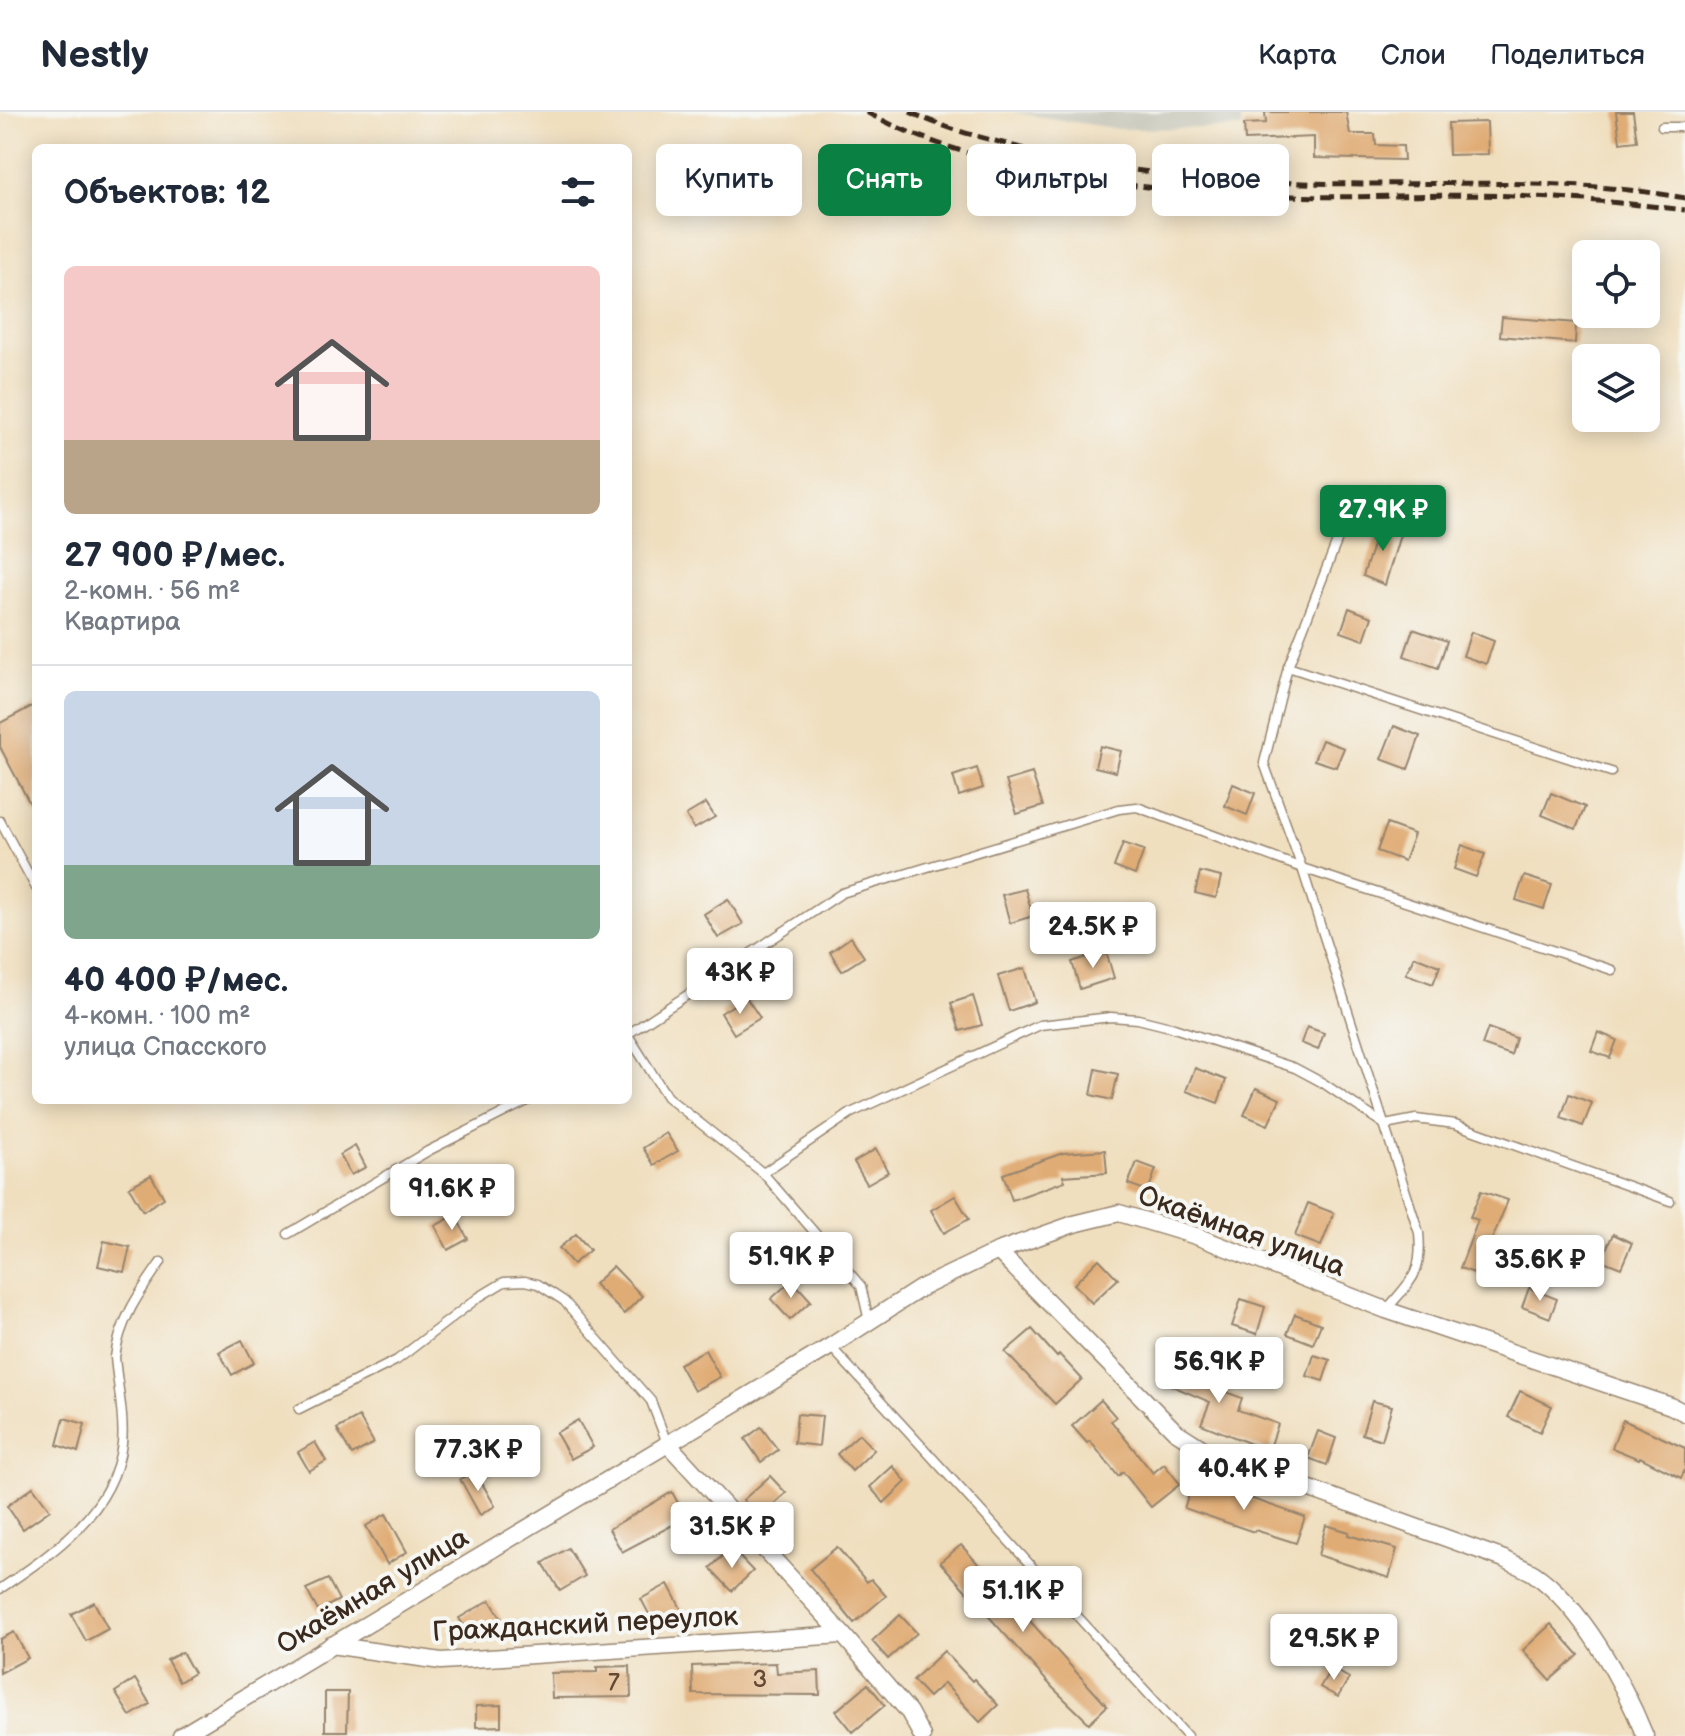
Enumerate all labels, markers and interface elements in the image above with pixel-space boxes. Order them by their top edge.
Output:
text: Nestly [40,33,149,78]
text: Карта [1258,39,1337,72]
text: Слои [1381,39,1446,72]
text: Поделиться [1490,39,1645,72]
chip: Купить [656,144,802,216]
chip: Снять [818,144,951,216]
chip: Фильтры [967,144,1136,216]
chip: Новое [1152,144,1289,216]
icon: filters [556,170,600,214]
text: Объектов: 12 [64,172,270,213]
map controls [1572,240,1660,432]
button: locate [1572,240,1660,328]
icon: home [260,318,404,462]
button: layers [1572,344,1660,432]
pin: 27.9K ₽ [1309,485,1457,553]
text: 27.9K ₽ [1338,495,1428,526]
text: 27 900 ₽/мес. [64,535,285,576]
text: 2-комн. · 56 m² [64,576,240,607]
text: Квартира [64,607,181,638]
icon: home [260,743,404,887]
pin: 24.5K ₽ [1019,902,1167,970]
text: 24.5K ₽ [1048,912,1138,943]
pin: 43K ₽ [684,948,796,1016]
text: 43K ₽ [705,958,775,989]
text: 40 400 ₽/мес. [64,960,288,1001]
text: 4-комн. · 100 m² [64,1001,251,1032]
text: улица Спасского [64,1032,267,1063]
pin: 91.6K ₽ [378,1164,526,1232]
text: 91.6K ₽ [408,1174,496,1205]
street label: Окаёмная улица [1133,1179,1350,1284]
pin: 51.9K ₽ [717,1232,865,1300]
pin: 35.6K ₽ [1466,1235,1614,1303]
text: 51.9K ₽ [748,1242,834,1273]
text: 35.6K ₽ [1494,1245,1586,1276]
pin: 56.9K ₽ [1145,1337,1293,1405]
text: 56.9K ₽ [1173,1347,1265,1378]
pin: 77.3K ₽ [404,1425,552,1493]
text: 77.3K ₽ [433,1435,523,1466]
pin: 40.4K ₽ [1170,1444,1318,1512]
text: 40.4K ₽ [1198,1454,1290,1485]
pin: 31.5K ₽ [658,1502,806,1570]
text: 31.5K ₽ [689,1512,775,1543]
street label: Окаёмная улица [271,1521,475,1662]
pin: 51.1K ₽ [949,1566,1097,1634]
text: 51.1K ₽ [982,1576,1064,1607]
street label: Гражданский переулок [431,1600,739,1649]
pin: 29.5K ₽ [1260,1614,1408,1682]
text: 29.5K ₽ [1288,1624,1380,1655]
house number: 3 [753,1665,767,1694]
house number: 7 [608,1668,620,1697]

